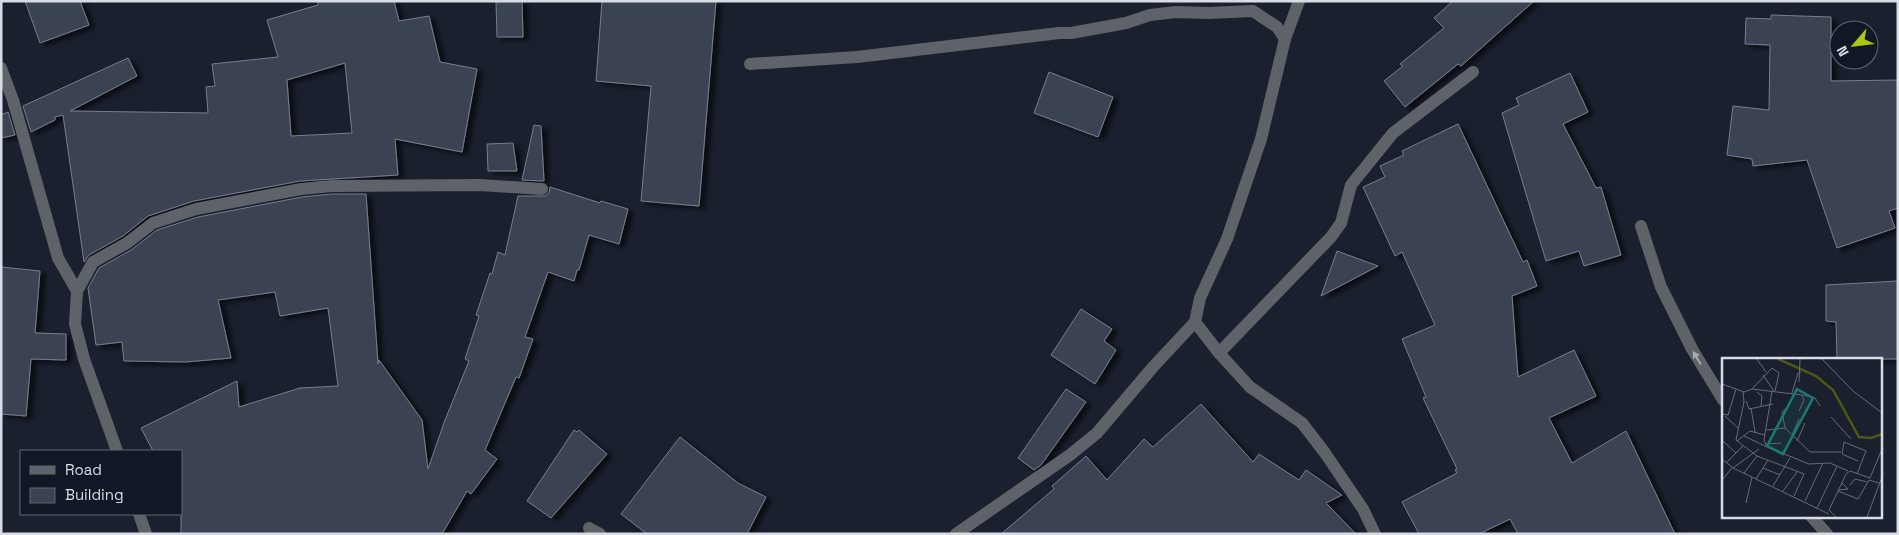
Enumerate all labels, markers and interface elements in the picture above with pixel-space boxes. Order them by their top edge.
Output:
north arrow [1829,20,1879,70]
text: N [1832,43,1853,59]
one-way arrow [1693,351,1702,365]
inset map [1722,358,1882,518]
legend [20,450,182,515]
text: Road [65,460,102,479]
text: Building [65,485,124,504]

